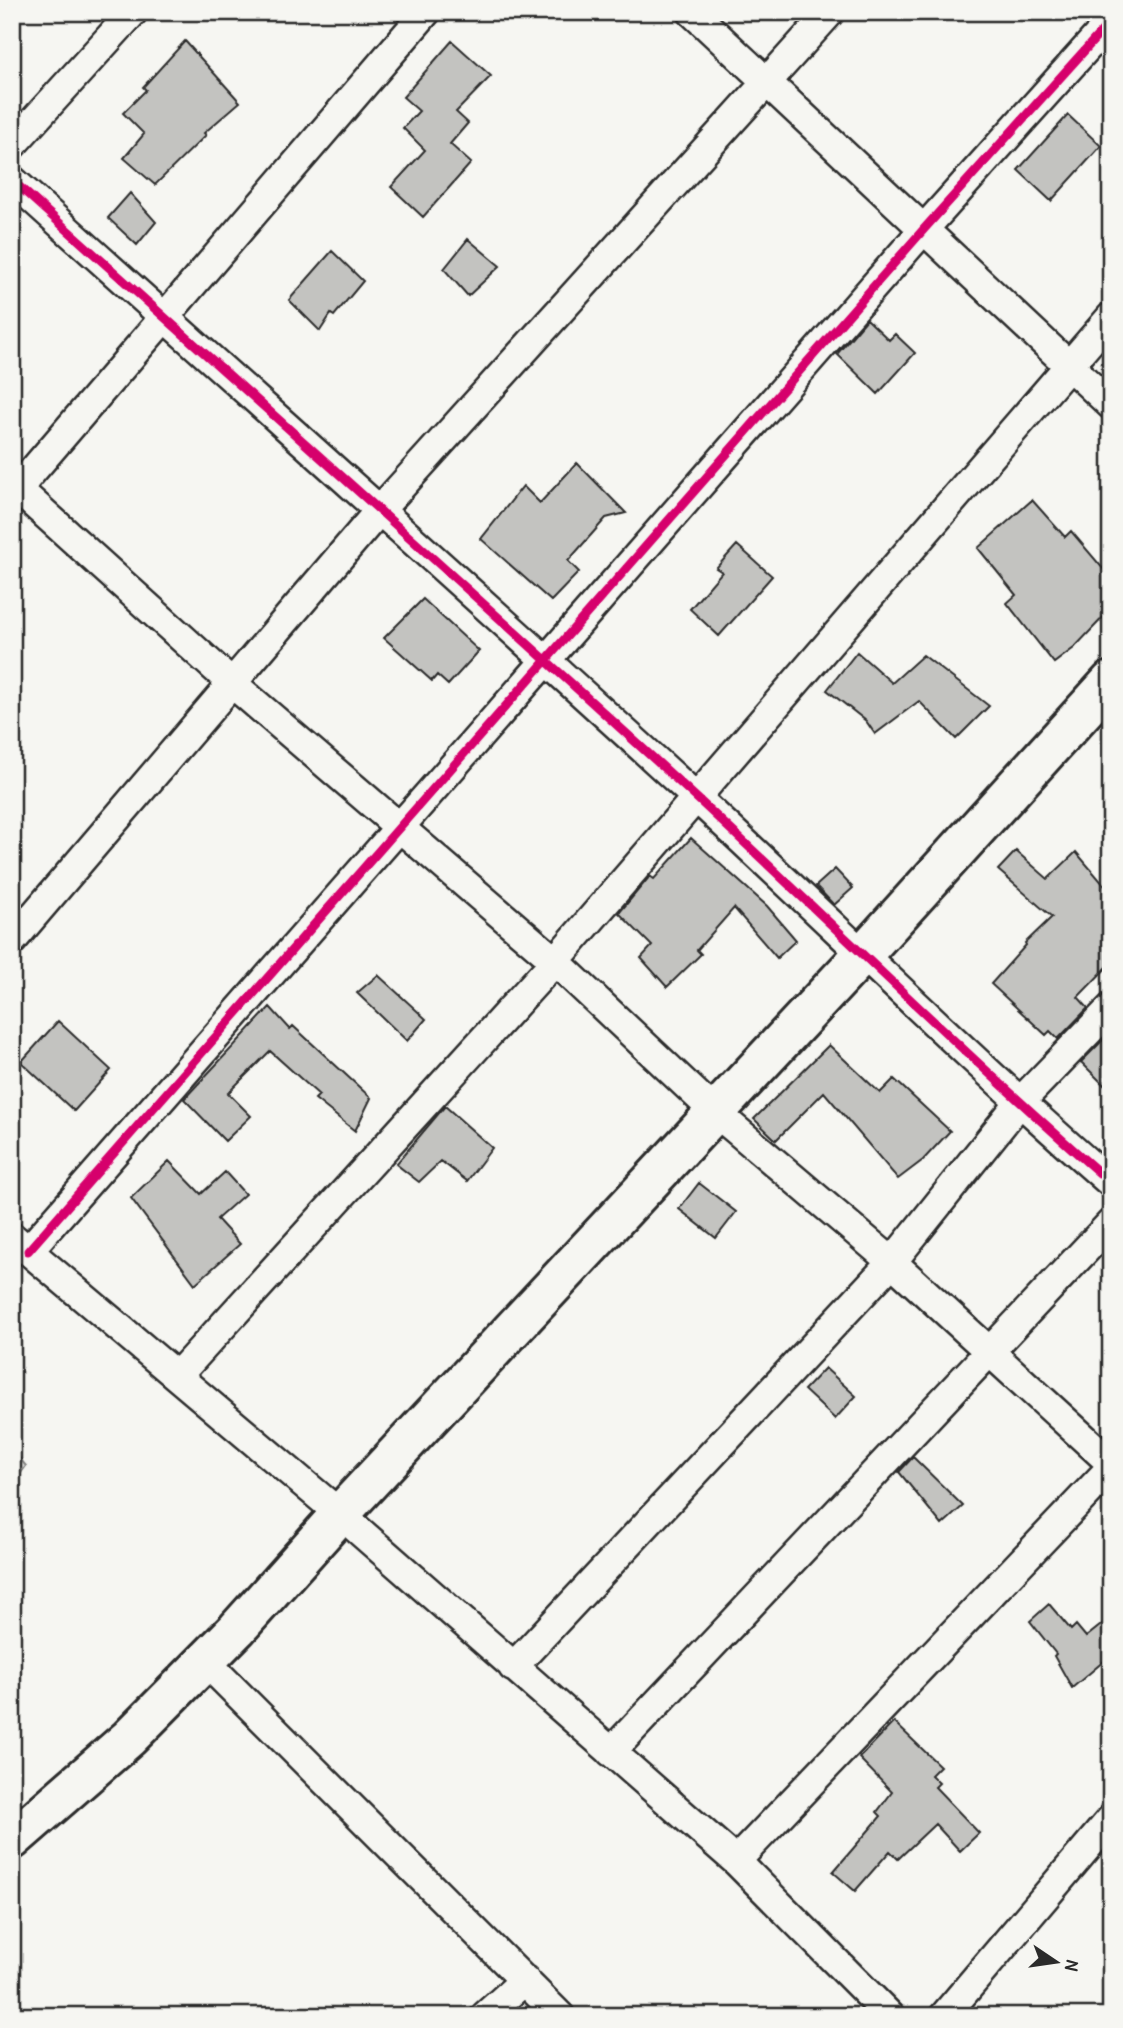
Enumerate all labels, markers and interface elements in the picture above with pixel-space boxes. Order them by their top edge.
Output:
north arrow [1021,1926,1092,1996]
text: N [1059,1958,1086,1974]

